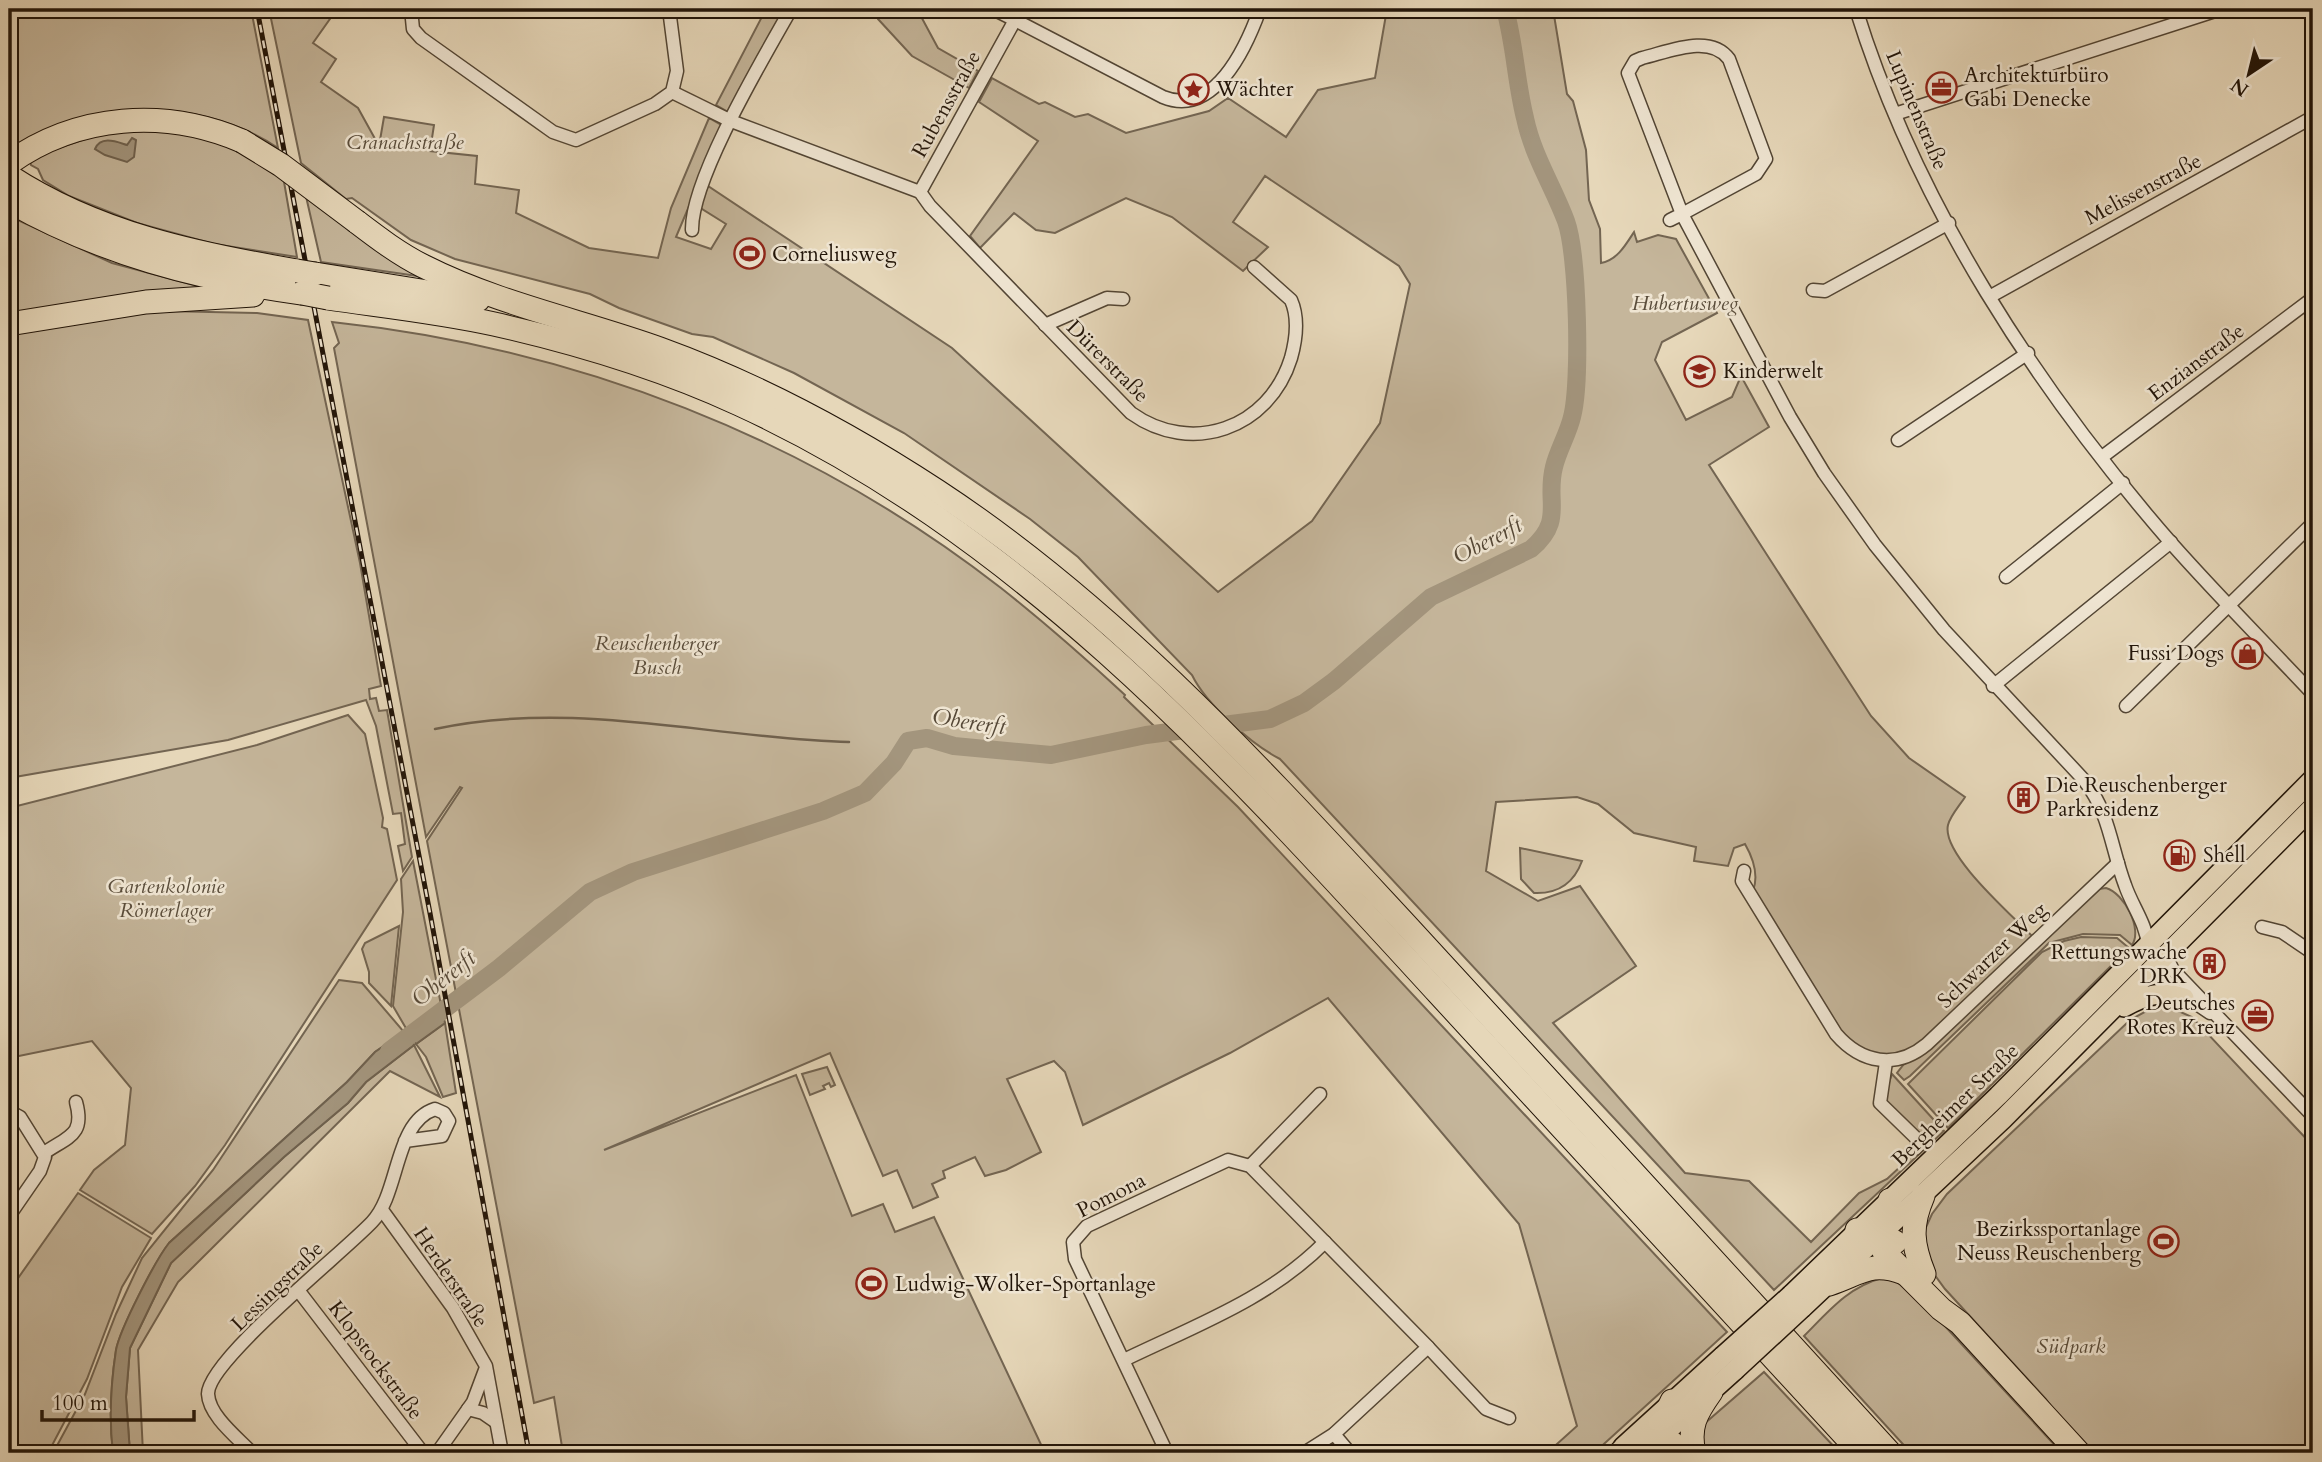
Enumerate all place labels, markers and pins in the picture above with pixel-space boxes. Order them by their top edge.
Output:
place label: Architekturbüro Gabi Denecke [1964,61,2109,114]
office icon: Architekturbüro Gabi Denecke [1924,70,1958,104]
place icon: Wächter [1176,72,1210,106]
place label: Wächter [1215,75,1294,104]
sports icon: Corneliusweg [732,237,766,271]
place label: Corneliusweg [772,240,897,269]
school or university icon: Kinderwelt [1683,354,1717,388]
place label: Kinderwelt [1723,357,1824,386]
shop icon: Fussi Dogs [2230,636,2264,670]
place label: Fussi Dogs [2128,639,2224,668]
place label: Die Reuschenberger Parkresidenz [2046,771,2227,824]
building icon: Die Reuschenberger Parkresidenz [2006,780,2040,814]
fuel station icon: Shell [2163,838,2197,872]
place label: Shell [2203,841,2245,870]
place label: Rettungswache DRK [2051,938,2187,991]
building icon: Rettungswache DRK [2193,947,2227,981]
place label: Deutsches Rotes Kreuz [2127,989,2236,1042]
office icon: Deutsches Rotes Kreuz [2241,998,2275,1032]
place label: Bezirkssportanlage Neuss Reuschenberg [1957,1215,2141,1268]
sports icon: Bezirkssportanlage Neuss Reuschenberg [2147,1224,2181,1258]
sports icon: Ludwig-Wolker-Sportanlage [855,1267,889,1301]
place label: Ludwig-Wolker-Sportanlage [895,1270,1156,1299]

